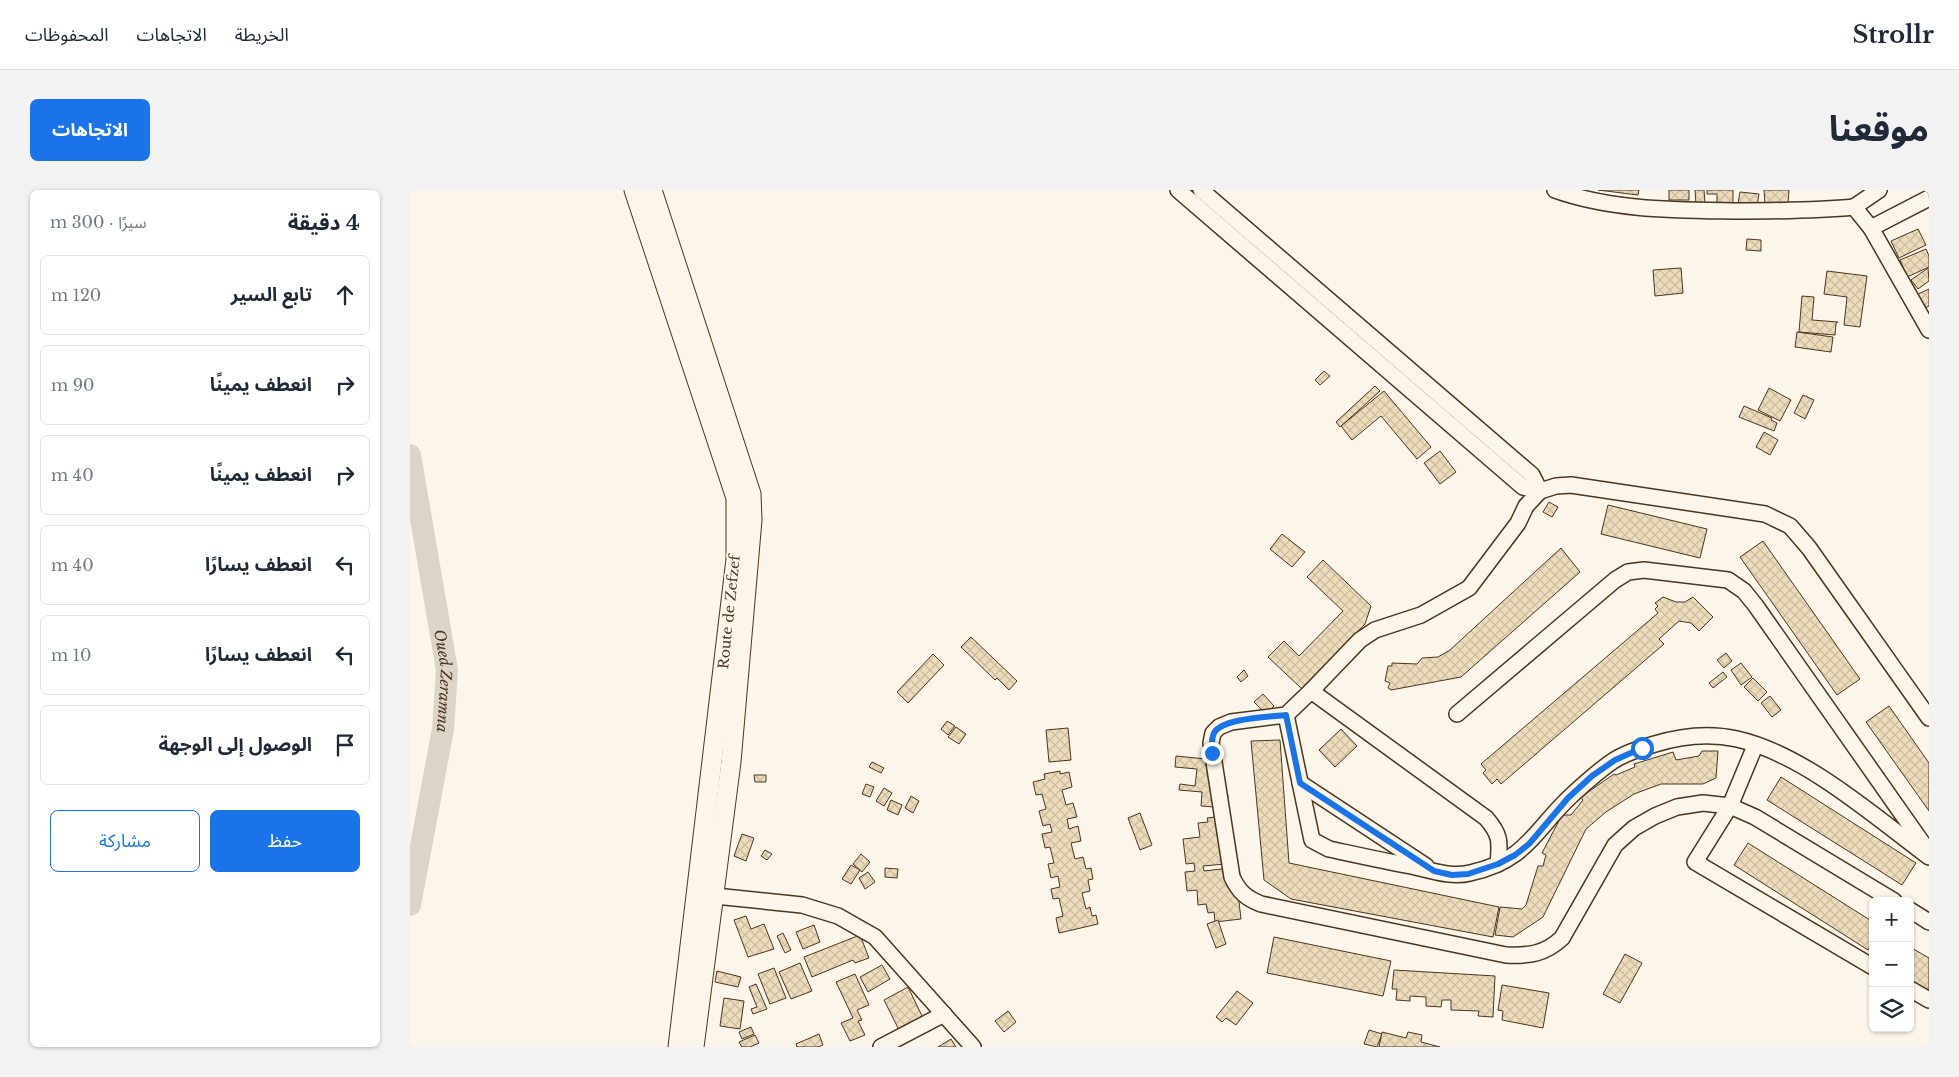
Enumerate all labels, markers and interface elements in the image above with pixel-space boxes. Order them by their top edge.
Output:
text: Strollr [1852,20,1934,49]
text: المحفوظات [25,24,109,46]
text: الاتجاهات [137,24,207,46]
text: الخريطة [235,24,289,46]
button: الاتجاهات [30,99,150,161]
text: موقعنا [1829,107,1929,150]
text: 4 دقيقة [288,210,360,236]
text: سيرًا · 300 m [50,212,147,232]
icon: ahead [331,281,359,309]
text: تابع السير [231,283,312,306]
text: 120 m [51,285,101,305]
icon: right [331,371,359,399]
text: انعطف يمينًا [210,373,312,396]
text: 90 m [51,375,94,395]
icon: right [331,461,359,489]
text: انعطف يمينًا [210,463,312,486]
text: 40 m [51,465,94,485]
icon: left [331,551,359,579]
street label: Route de Zefzef [714,552,744,670]
text: انعطف يسارًا [205,553,312,576]
text: 40 m [51,555,94,575]
water label: Oued Zeramna [431,628,457,733]
icon: left [331,641,359,669]
text: انعطف يسارًا [205,643,312,666]
text: 10 m [51,645,91,665]
icon: arrive [331,731,359,759]
text: الوصول إلى الوجهة [158,733,312,756]
route start [1631,737,1654,760]
route end [1201,742,1224,765]
button: مشاركة [50,810,200,872]
button: حفظ [210,810,360,872]
map controls [1869,897,1914,1032]
button: + [1869,897,1914,942]
button: − [1869,942,1914,987]
button: layers [1869,987,1914,1032]

